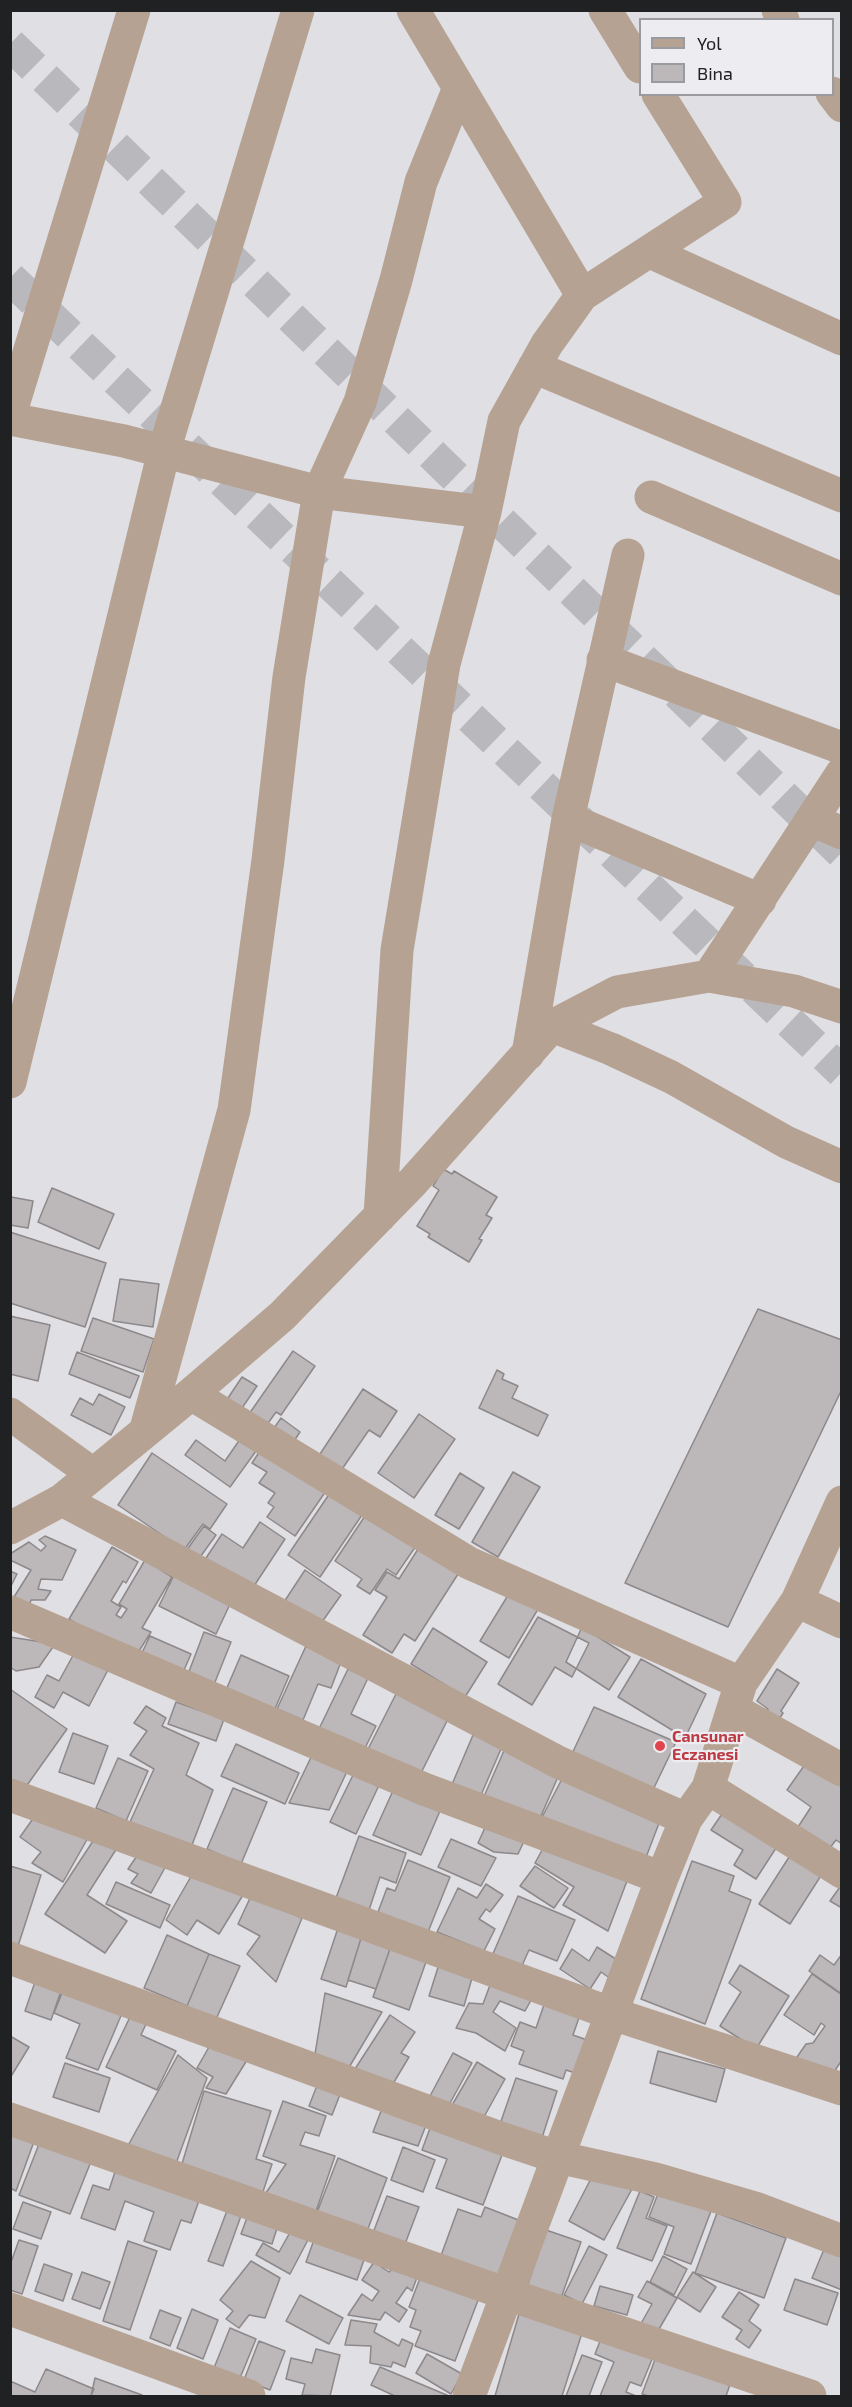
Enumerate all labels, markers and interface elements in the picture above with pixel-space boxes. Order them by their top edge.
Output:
legend [639,18,834,96]
text: Yol [697,32,722,54]
text: Bina [697,62,733,84]
place label: Cansunar Eczanesi [672,1727,744,1765]
marker: Cansunar Eczanesi [653,1739,667,1753]

